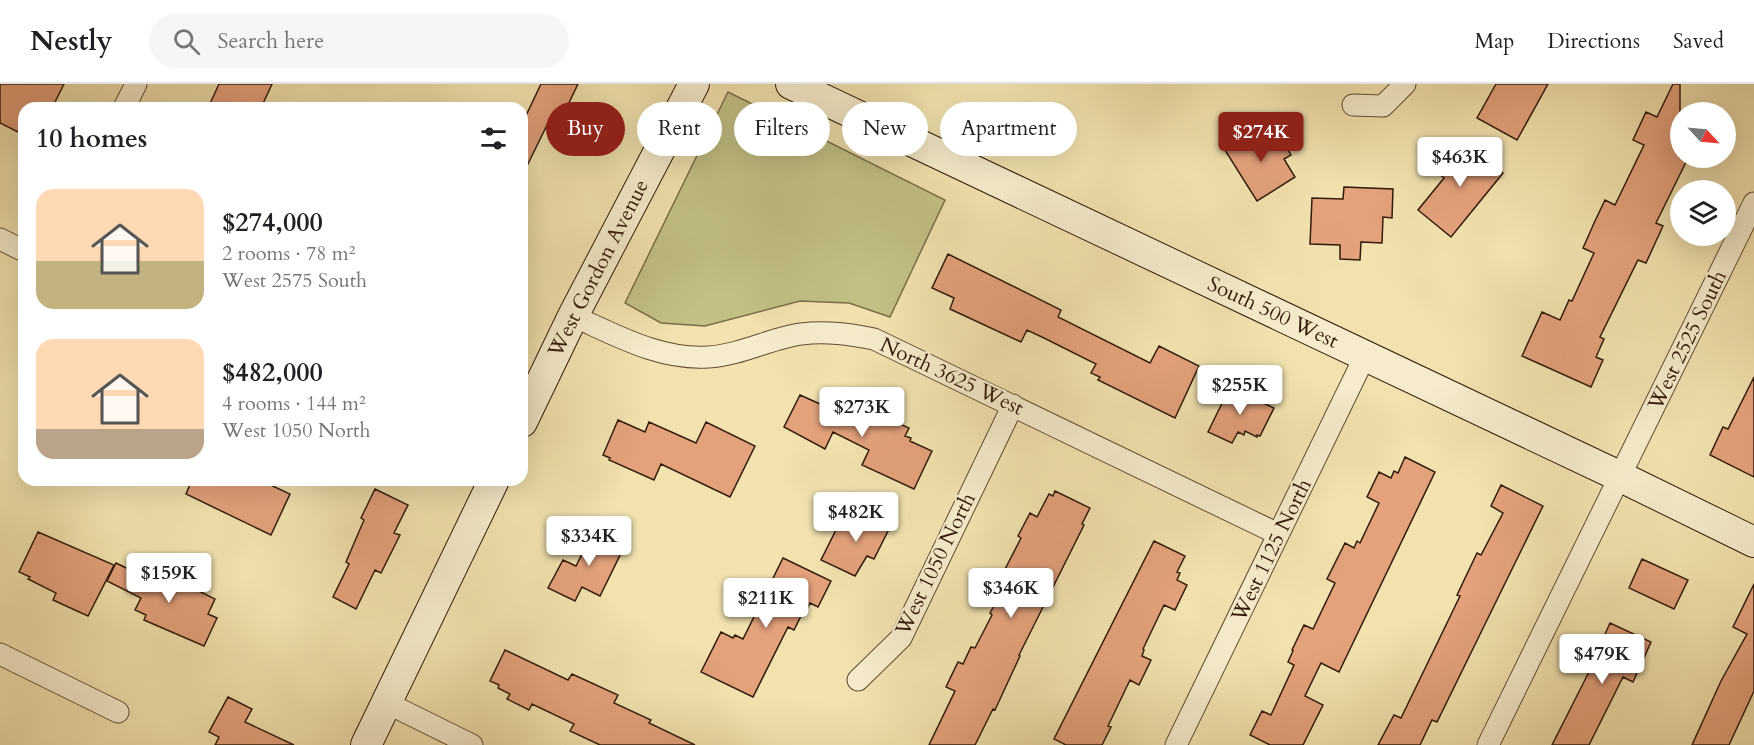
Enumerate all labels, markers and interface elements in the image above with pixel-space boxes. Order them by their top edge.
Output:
search box [149,14,569,68]
text: Nestly [30,22,113,60]
icon: search [170,25,203,58]
text: Search here [218,26,324,56]
text: Map [1474,27,1514,56]
text: Directions [1547,27,1640,56]
text: Saved [1673,27,1724,56]
chip: Buy [546,102,625,156]
chip: Rent [637,102,722,156]
chip: Filters [734,102,830,156]
chip: New [842,102,928,156]
chip: Apartment [940,102,1077,156]
north arrow [1670,102,1736,168]
map controls [1670,102,1736,246]
pin: $274K [1219,112,1303,163]
text: $274K [1232,118,1290,145]
text: 10 homes [36,121,147,156]
icon: filters [477,122,510,155]
pin: $463K [1418,137,1502,188]
text: $463K [1431,143,1489,170]
street label: West Gordon Avenue [541,174,656,363]
button: layers [1670,180,1736,246]
text: $274,000 [222,205,323,240]
icon: home [84,213,156,285]
text: 2 rooms · 78 m² [222,240,355,267]
street label: West 2525 South [1641,265,1734,416]
text: West 2575 South [222,267,367,294]
street label: South 500 West [1203,269,1343,356]
street label: North 3625 West [875,330,1029,423]
text: $482,000 [222,355,323,390]
icon: home [84,363,156,435]
pin: $255K [1198,365,1282,416]
text: $255K [1211,371,1269,398]
pin: $273K [820,387,904,438]
text: 4 rooms · 144 m² [222,390,366,417]
text: $273K [833,393,891,420]
text: West 1050 North [222,417,370,444]
street label: West 1125 North [1224,473,1319,627]
street label: West 1050 North [888,487,983,641]
pin: $482K [814,492,898,543]
text: $482K [827,498,885,525]
pin: $334K [547,516,631,567]
text: $334K [560,522,618,549]
pin: $159K [127,553,211,604]
text: $159K [140,559,198,586]
pin: $346K [969,568,1053,619]
text: $346K [982,574,1040,601]
pin: $211K [724,578,808,629]
text: $211K [737,584,795,611]
pin: $479K [1560,634,1644,685]
text: $479K [1573,640,1631,667]

